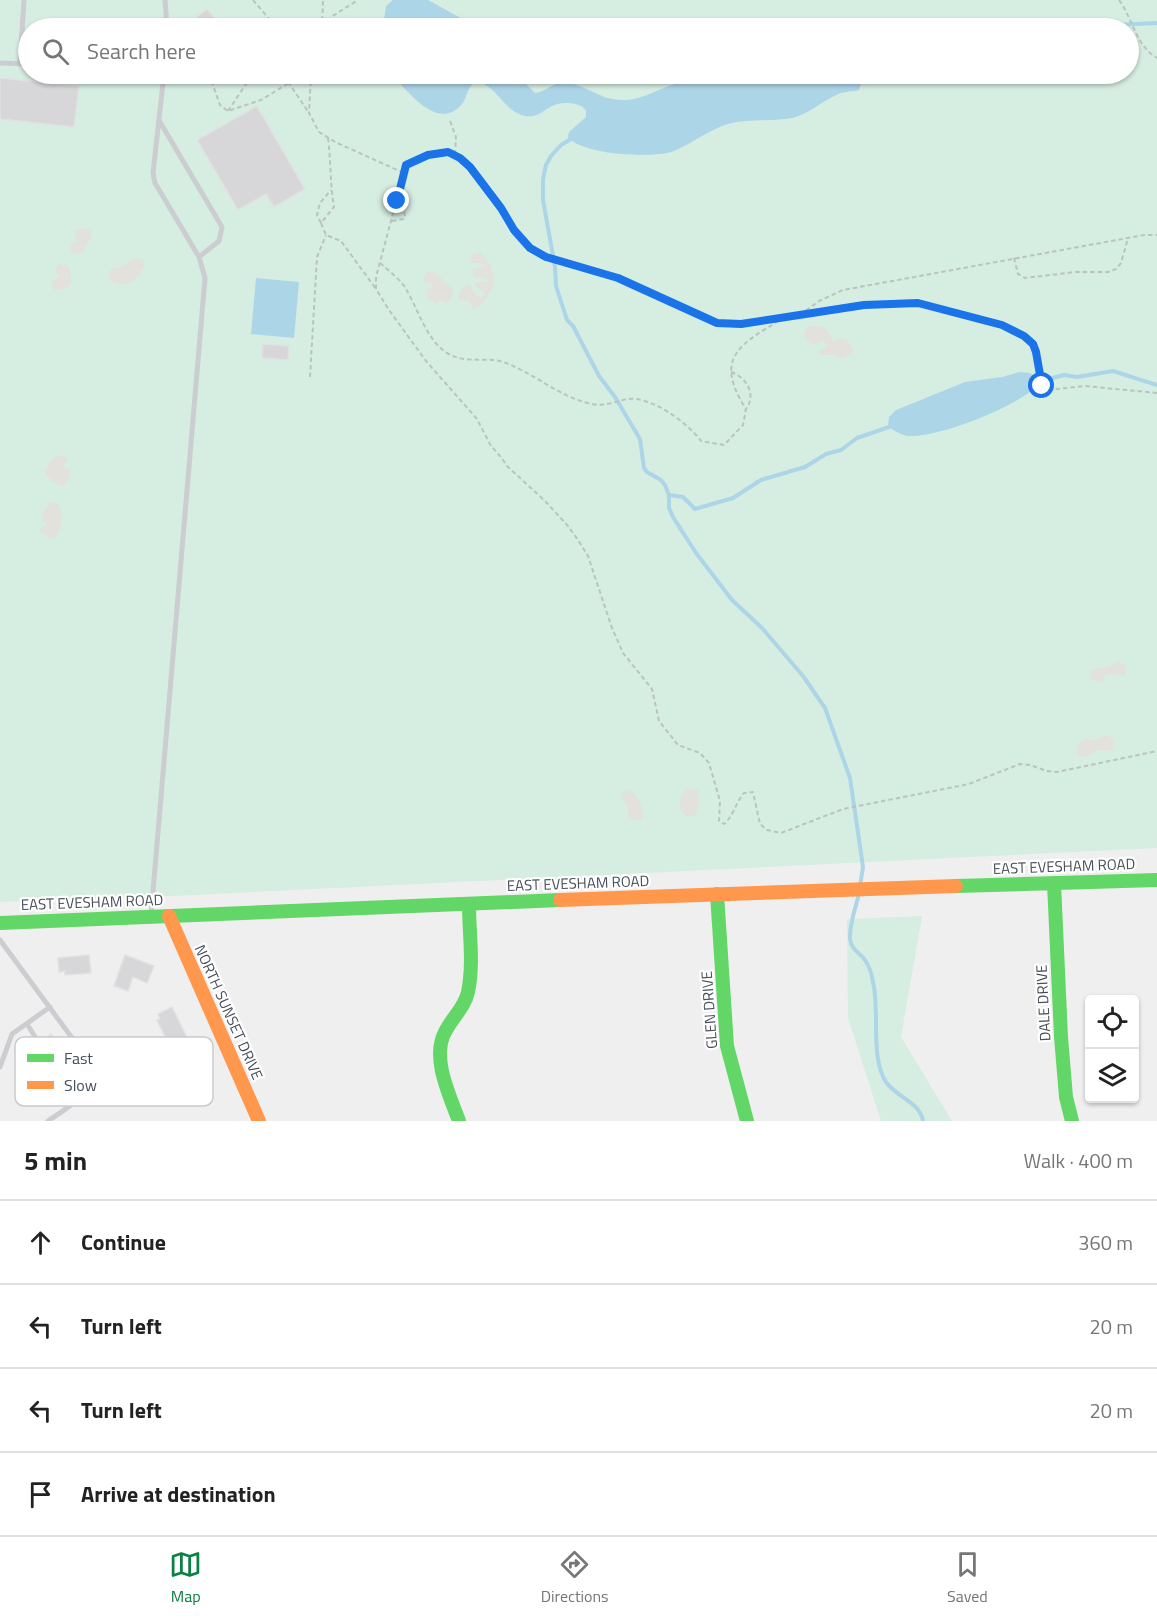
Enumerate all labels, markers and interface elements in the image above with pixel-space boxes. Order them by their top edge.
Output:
search box [18,18,1139,84]
text: Search here [87,34,196,68]
icon: search [39,35,72,68]
route end [383,187,409,213]
route start [1028,372,1054,398]
street label: EAST EVESHAM ROAD [992,852,1136,880]
street label: EAST EVESHAM ROAD [506,869,650,897]
street label: EAST EVESHAM ROAD [20,888,164,916]
street label: NORTH SUNSET DRIVE [189,941,269,1083]
street label: DALE DRIVE [1030,964,1056,1042]
street label: GLEN DRIVE [695,970,723,1050]
map controls [1085,995,1139,1103]
button: locate [1085,995,1139,1049]
legend [15,1037,213,1106]
text: Fast [64,1046,93,1070]
button: layers [1085,1049,1139,1103]
text: Slow [64,1073,97,1097]
text: 5 min [24,1141,87,1180]
text: Walk · 400 m [1024,1145,1133,1176]
text: Continue [81,1225,166,1259]
icon: ahead [24,1226,57,1259]
text: 360 m [1078,1227,1133,1258]
text: Turn left [81,1309,162,1343]
icon: left [24,1310,57,1343]
text: 20 m [1089,1311,1133,1342]
text: Turn left [81,1393,162,1427]
icon: left [24,1394,57,1427]
text: 20 m [1089,1395,1133,1426]
text: Arrive at destination [81,1477,276,1511]
icon: arrive [24,1478,57,1511]
tab: Map [169,1548,202,1608]
tab: Directions [541,1548,609,1608]
tab: Saved [947,1548,988,1608]

